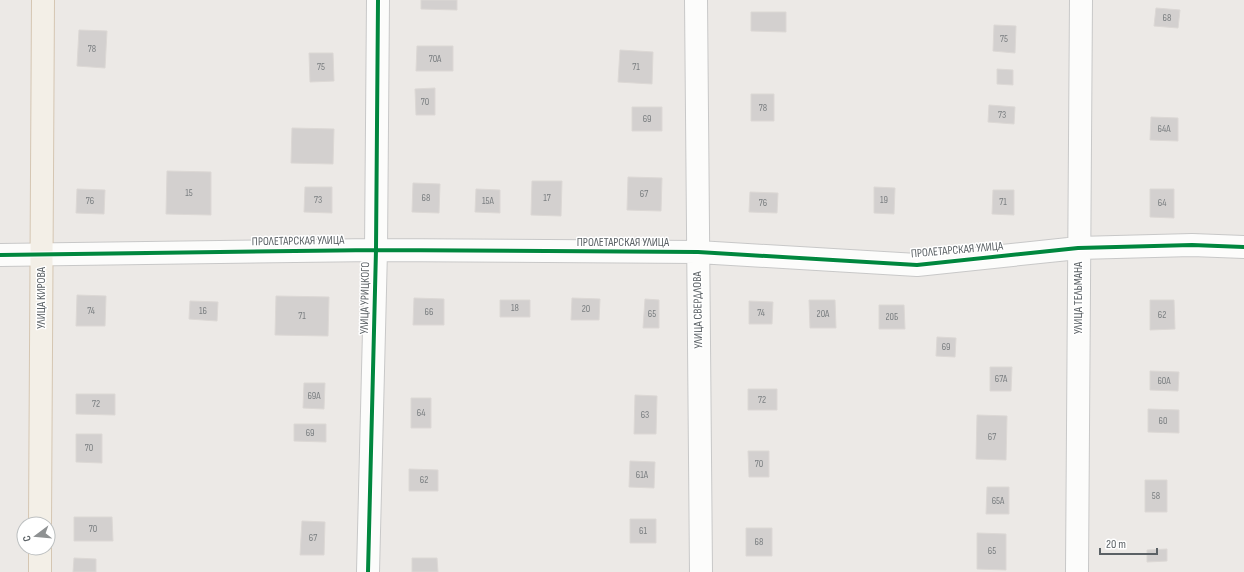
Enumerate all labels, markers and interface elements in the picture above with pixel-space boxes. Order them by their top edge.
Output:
house number: 68 [1163,12,1171,24]
house number: 75 [1000,33,1008,45]
house number: 78 [88,43,96,55]
house number: 70А [429,53,442,65]
house number: 75 [317,61,325,73]
house number: 71 [632,61,640,73]
house number: 70 [421,96,429,108]
house number: 78 [759,102,767,114]
house number: 73 [998,109,1006,121]
house number: 69 [643,113,651,125]
house number: 64А [1157,123,1171,135]
house number: 15 [185,187,193,199]
house number: 67 [640,188,648,200]
house number: 68 [422,192,430,204]
house number: 17 [543,192,551,204]
house number: 73 [314,194,322,206]
house number: 19 [880,194,888,206]
house number: 76 [86,195,94,207]
house number: 15А [482,195,495,207]
house number: 71 [999,196,1007,208]
house number: 76 [759,197,767,209]
house number: 64 [1158,197,1166,209]
street label: ПРОЛЕТАРСКАЯ УЛИЦА [252,233,345,249]
street label: ПРОЛЕТАРСКАЯ УЛИЦА [577,235,670,250]
street label: ПРОЛЕТАРСКАЯ УЛИЦА [910,238,1005,262]
street label: УЛИЦА ТЕЛЬМАНА [1071,261,1086,334]
street label: УЛИЦА УРИЦКОГО [357,262,373,334]
street label: УЛИЦА КИРОВА [34,266,49,329]
street label: УЛИЦА СВЕРДЛОВА [690,270,706,349]
house number: 18 [511,302,519,314]
house number: 20 [582,303,590,315]
house number: 74 [87,305,95,317]
house number: 16 [199,305,207,317]
house number: 66 [425,306,433,318]
house number: 74 [757,307,765,319]
house number: 65 [648,308,656,320]
house number: 20А [817,308,830,320]
house number: 62 [1158,309,1166,321]
house number: 71 [298,310,306,322]
house number: 20Б [886,311,899,323]
house number: 69 [942,341,950,353]
house number: 67А [995,373,1008,385]
house number: 60А [1157,375,1171,387]
house number: 69А [307,390,321,402]
house number: 72 [758,394,766,406]
house number: 72 [92,398,100,410]
house number: 64 [417,407,425,419]
house number: 63 [641,409,649,421]
house number: 60 [1159,415,1167,427]
house number: 69 [306,427,314,439]
house number: 67 [988,431,996,443]
house number: 70 [85,442,93,454]
house number: 70 [755,458,763,470]
house number: 61А [636,469,649,481]
house number: 62 [420,474,428,486]
house number: 58 [1152,490,1160,502]
house number: 65А [992,495,1005,507]
north arrow [16,516,56,556]
house number: 70 [89,523,97,535]
house number: 61 [639,525,647,537]
scale bar [1100,530,1157,556]
house number: 67 [309,532,317,544]
text: С [20,534,34,543]
house number: 68 [755,536,763,548]
text: 20 m [1106,537,1126,552]
house number: 65 [988,545,996,557]

